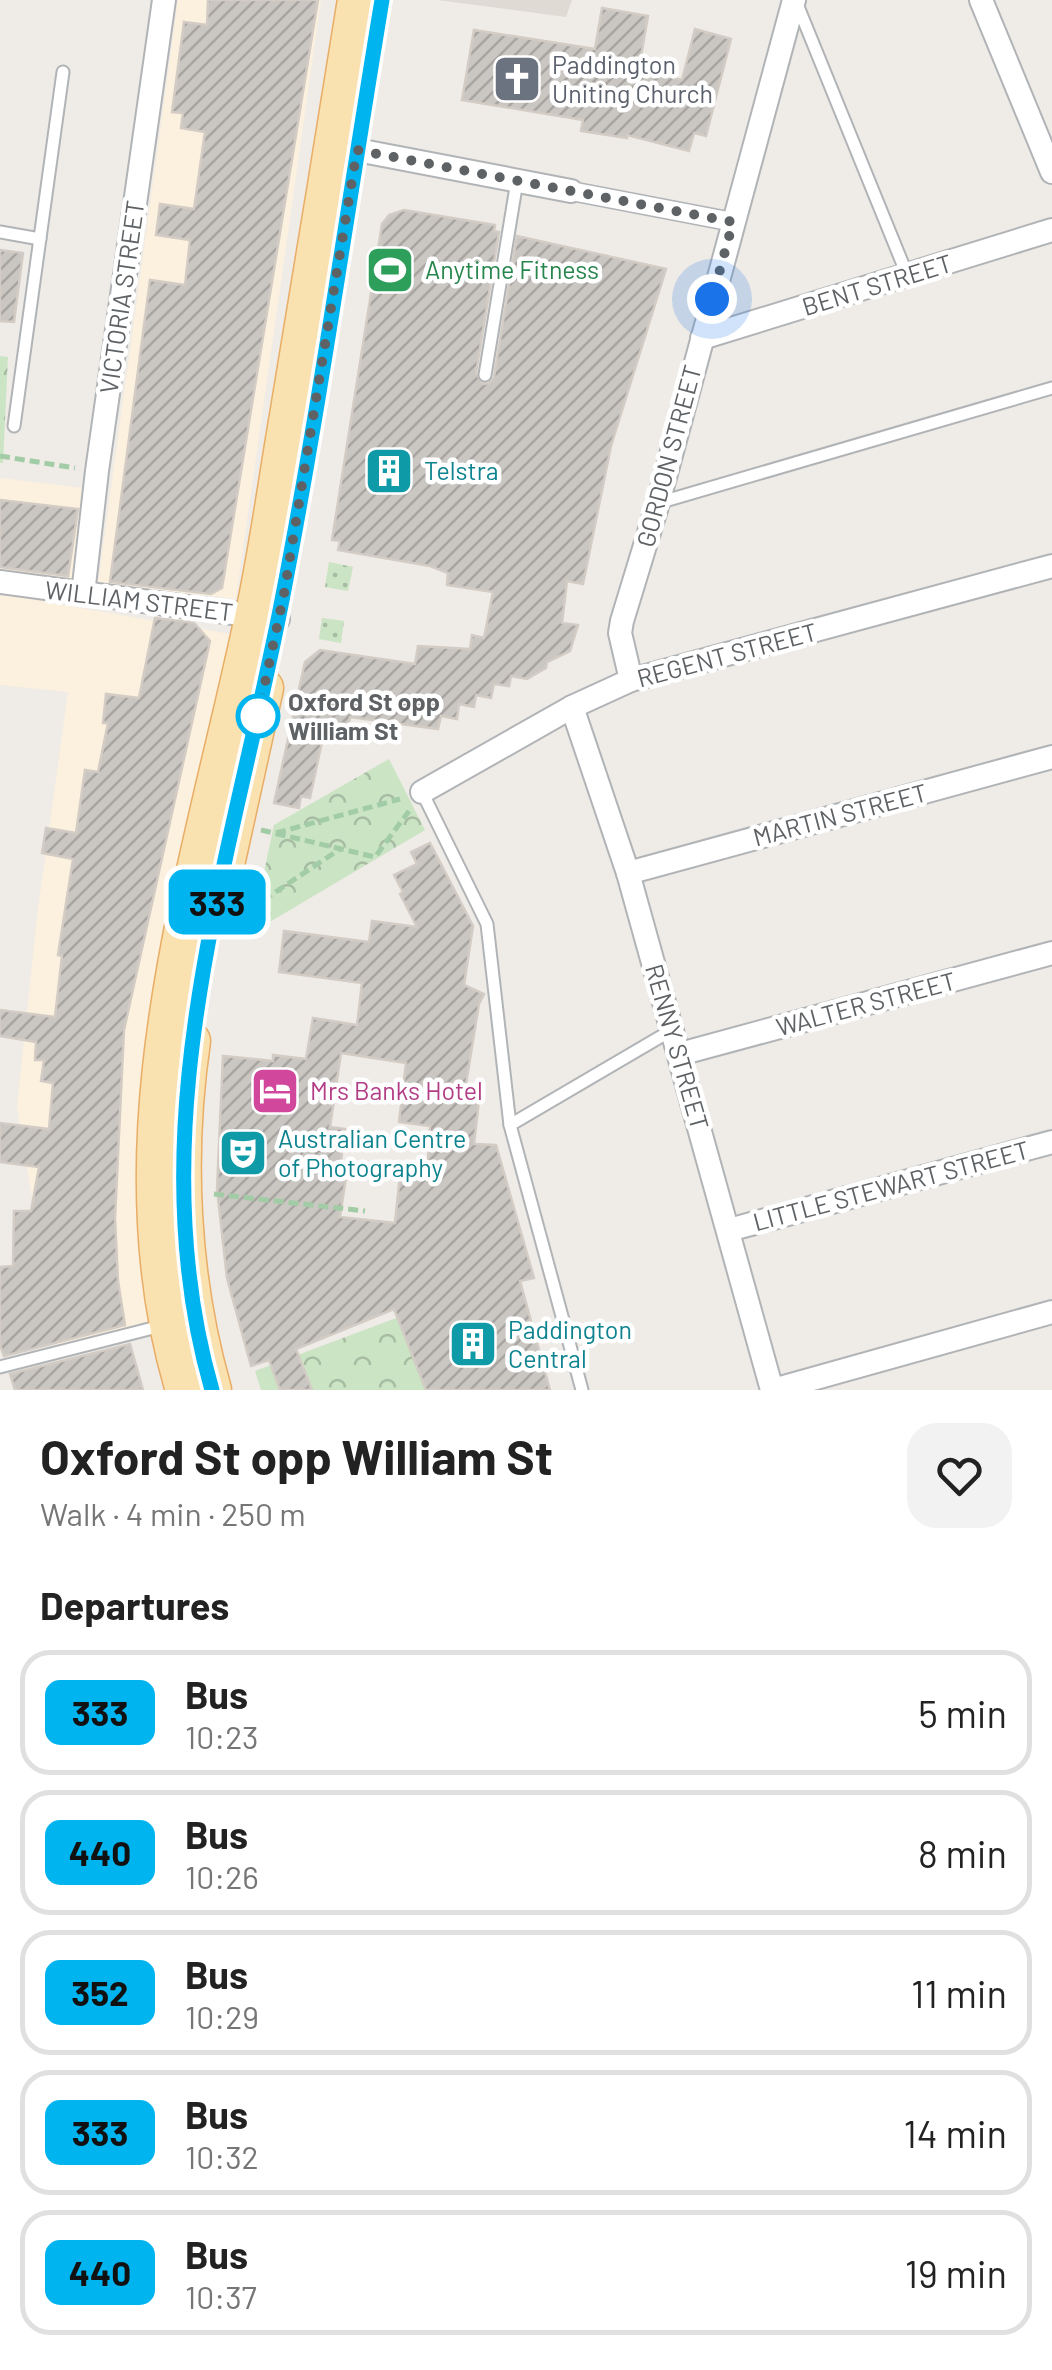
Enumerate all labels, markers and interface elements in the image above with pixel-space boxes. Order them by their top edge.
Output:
place label: Paddington Uniting Church [552,49,713,108]
church icon: Paddington Uniting Church [491,53,543,105]
street label: VICTORIA STREET [93,198,149,395]
sports icon: Anytime Fitness [364,244,416,296]
street label: BENT STREET [798,247,955,321]
place label: Anytime Fitness [425,254,599,284]
your location [687,274,737,324]
street label: GORDON STREET [629,361,707,550]
building icon: Telstra [363,445,415,497]
place label: Telstra [424,455,498,485]
street label: WILLIAM STREET [43,574,235,626]
street label: REGENT STREET [633,616,820,692]
place label: Oxford St opp William St [288,686,440,745]
marker: Oxford St opp William St [237,695,279,737]
street label: MARTIN STREET [749,776,930,852]
line badge: 333 [160,870,274,934]
text: 333 [189,881,245,923]
street label: RENNY STREET [640,960,716,1133]
street label: WALTER STREET [773,965,959,1041]
hotel icon: Mrs Banks Hotel [249,1065,301,1117]
place label: Mrs Banks Hotel [310,1075,483,1105]
place label: Australian Centre of Photography [278,1123,466,1182]
theatre icon: Australian Centre of Photography [217,1127,269,1179]
street label: LITTLE STEWART STREET [749,1134,1032,1236]
place label: Paddington Central [508,1314,632,1373]
building icon: Paddington Central [447,1318,499,1370]
button: heart [907,1423,1012,1528]
text: Oxford St opp William St [40,1427,553,1485]
text: Walk · 4 min · 250 m [40,1494,306,1532]
text: Departures [40,1582,229,1628]
text: Bus [185,1671,248,1717]
text: 5 min [918,1690,1007,1736]
text: 333 [72,1691,128,1733]
text: 10:23 [185,1717,259,1755]
text: Bus [185,1811,248,1857]
text: 8 min [918,1830,1007,1876]
text: 440 [69,1831,131,1873]
text: 10:26 [185,1857,259,1895]
text: Bus [185,1951,248,1997]
text: 11 min [911,1970,1007,2016]
text: 352 [71,1971,129,2013]
text: 10:29 [185,1997,259,2035]
text: Bus [185,2091,248,2137]
text: 14 min [904,2110,1007,2156]
text: 333 [72,2111,128,2153]
text: 10:32 [185,2137,259,2175]
text: Bus [185,2231,248,2277]
text: 19 min [905,2250,1007,2296]
text: 440 [69,2251,131,2293]
text: 10:37 [185,2277,257,2315]

